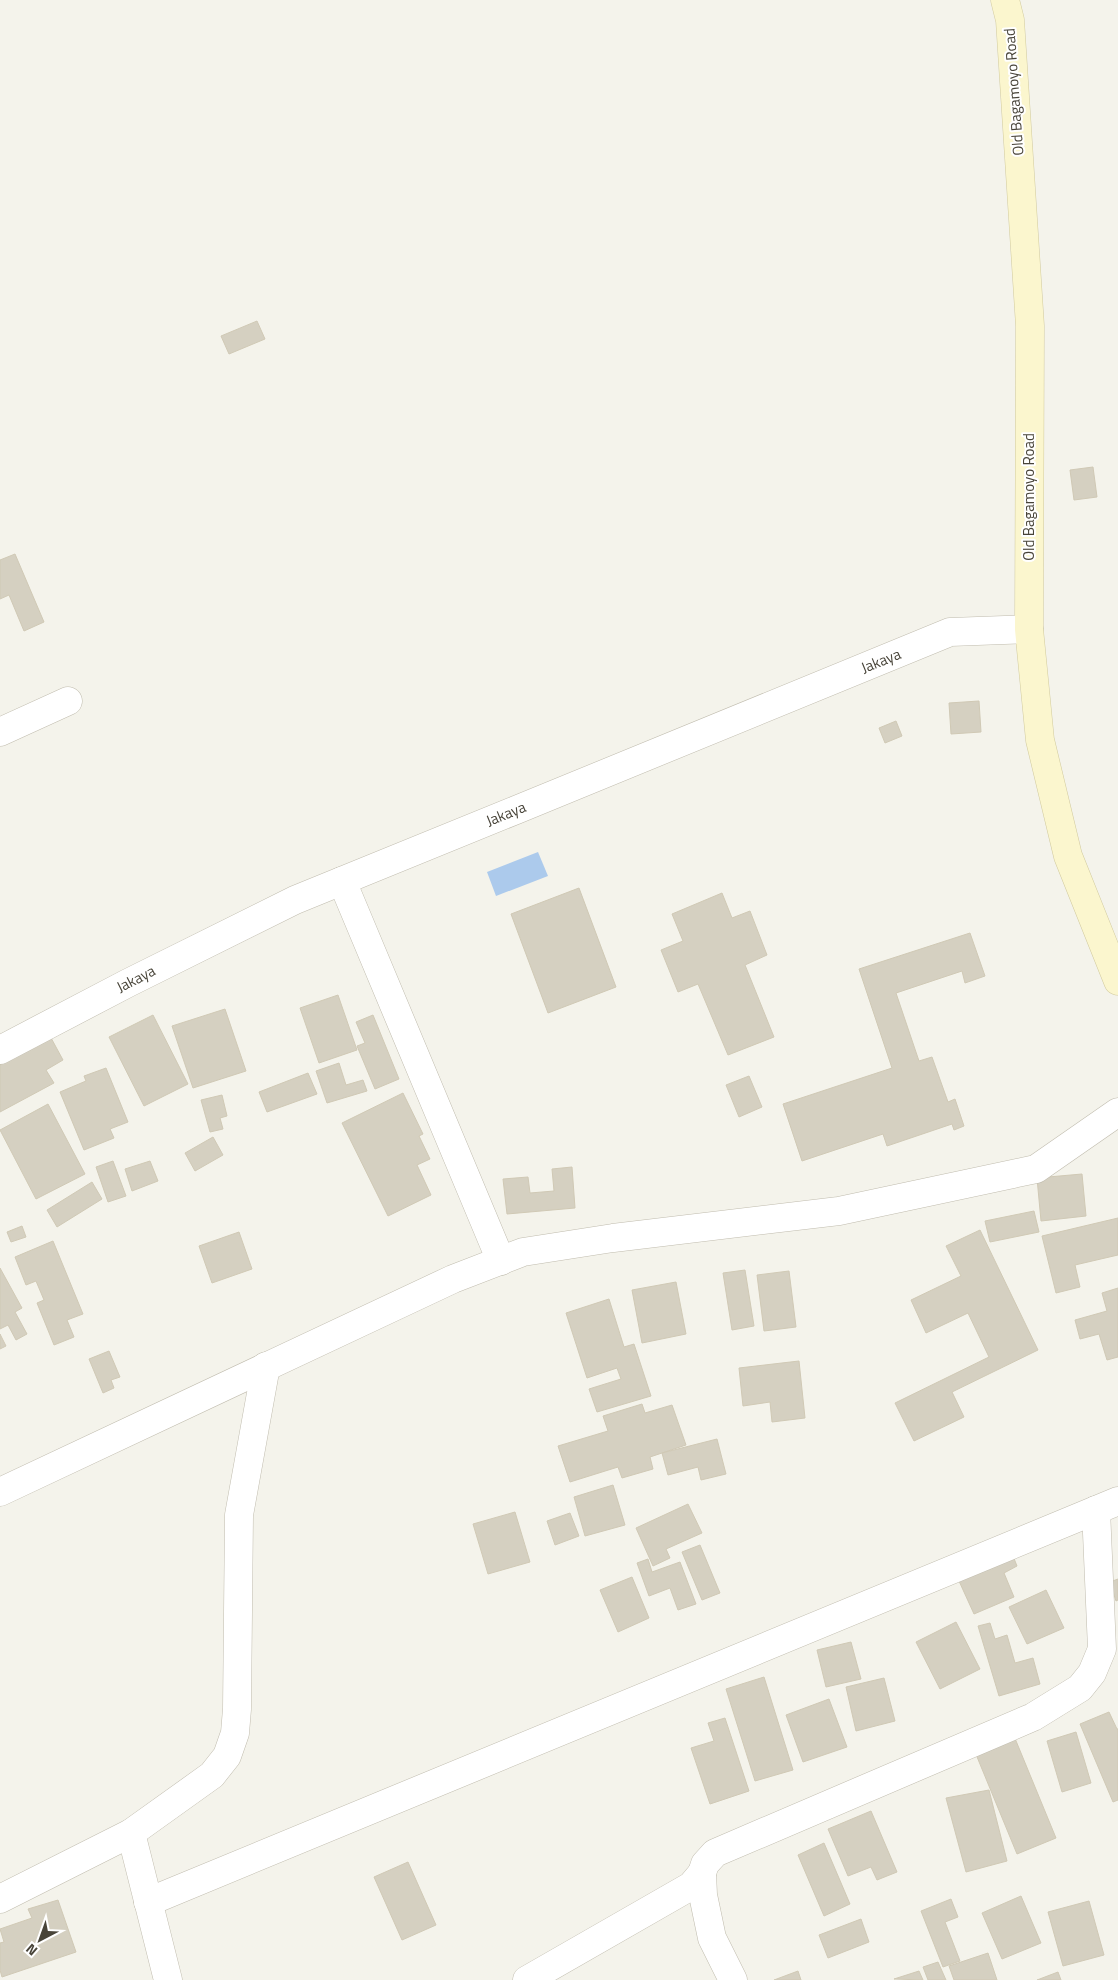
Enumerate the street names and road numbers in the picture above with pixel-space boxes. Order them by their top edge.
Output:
street label: Old Bagamoyo Road [998,28,1029,157]
street label: Old Bagamoyo Road [1017,433,1040,561]
street label: Jakaya [857,642,905,679]
street label: Jakaya [482,795,530,832]
street label: Jakaya [112,959,160,998]

